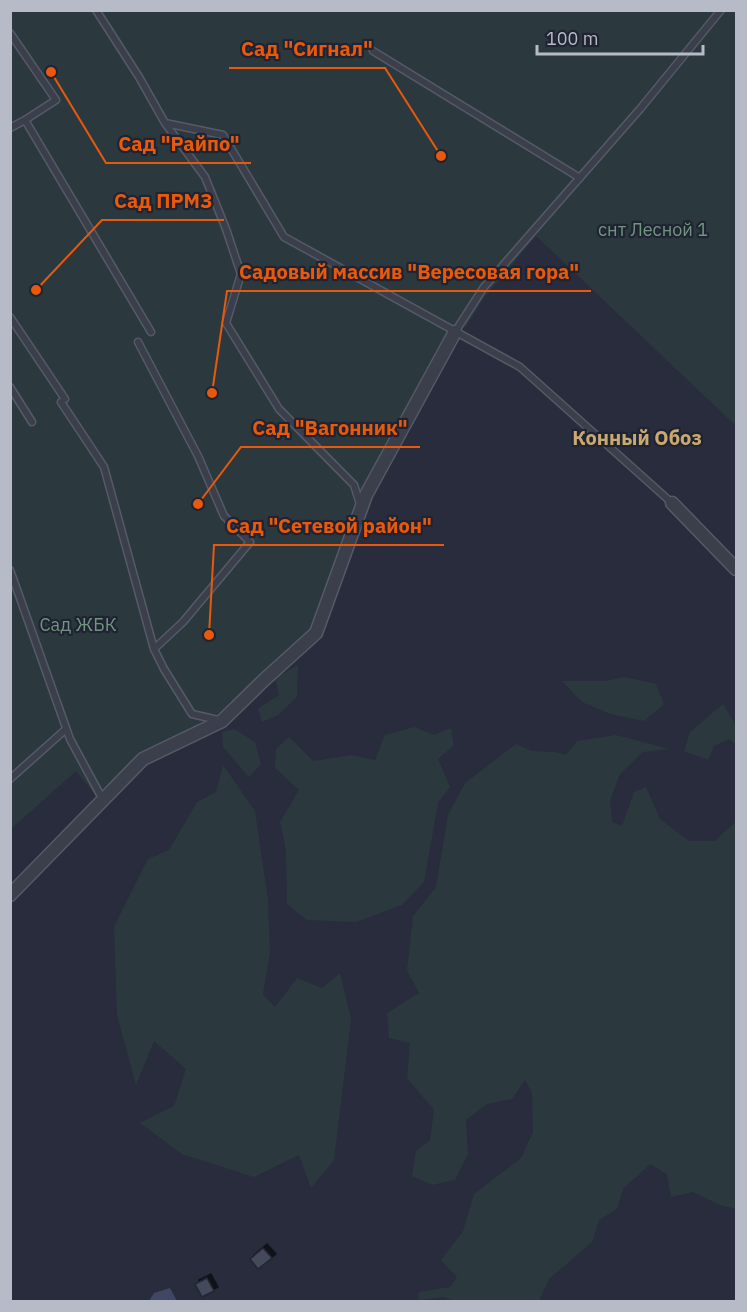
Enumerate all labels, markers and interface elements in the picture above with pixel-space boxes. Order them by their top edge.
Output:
scale bar [537,18,704,56]
text: 100 m [546,27,598,50]
callout: Сад "Сигнал" [229,30,385,68]
text: Сад "Сигнал" [241,35,373,62]
callout: Сад "Райпо" [106,125,251,163]
text: Сад "Райпо" [118,130,240,157]
callout: Сад ПРМЗ [102,182,224,220]
text: Сад ПРМЗ [114,187,212,214]
park label: снт Лесной 1 [598,218,708,241]
callout: Садовый массив "Вересовая гора" [227,253,591,291]
text: Садовый массив "Вересовая гора" [239,258,579,285]
callout: Сад "Вагонник" [241,409,420,447]
text: Сад "Вагонник" [252,414,408,441]
district label: Конный Обоз [572,424,702,451]
callout: Сад "Сетевой район" [214,507,444,545]
text: Сад "Сетевой район" [226,512,432,539]
park label: Сад ЖБК [39,613,117,636]

